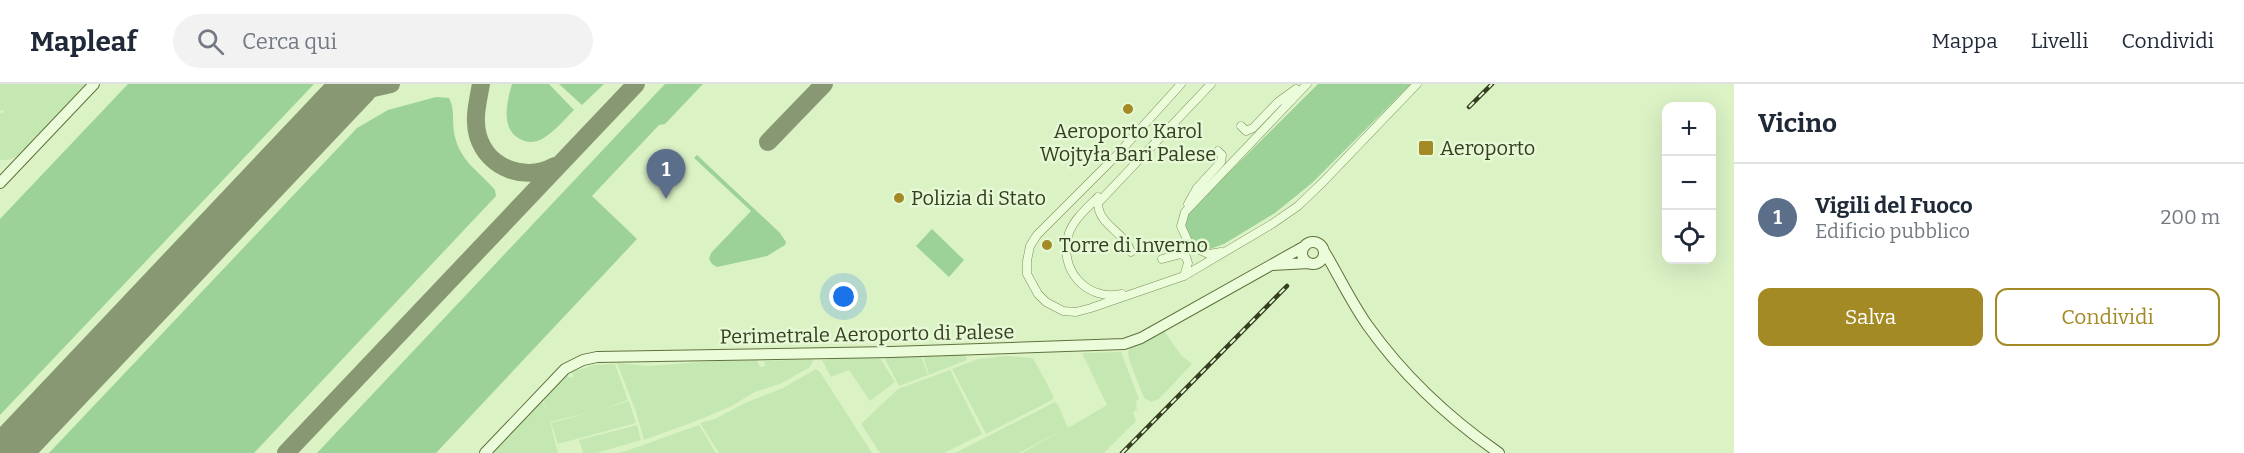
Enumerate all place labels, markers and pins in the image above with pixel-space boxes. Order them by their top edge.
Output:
marker: Aeroporto Karol Wojtyła Bari Palese [1121,102,1135,116]
place label: Aeroporto Karol Wojtyła Bari Palese [1040,119,1216,167]
place label: Aeroporto [1440,136,1535,160]
marker: Aeroporto [1417,139,1435,157]
pin: 1 [646,150,686,199]
place label: Polizia di Stato [911,186,1046,210]
marker: Polizia di Stato [892,191,906,205]
place label: Torre di Inverno [1059,233,1208,257]
marker: Torre di Inverno [1040,238,1054,252]

